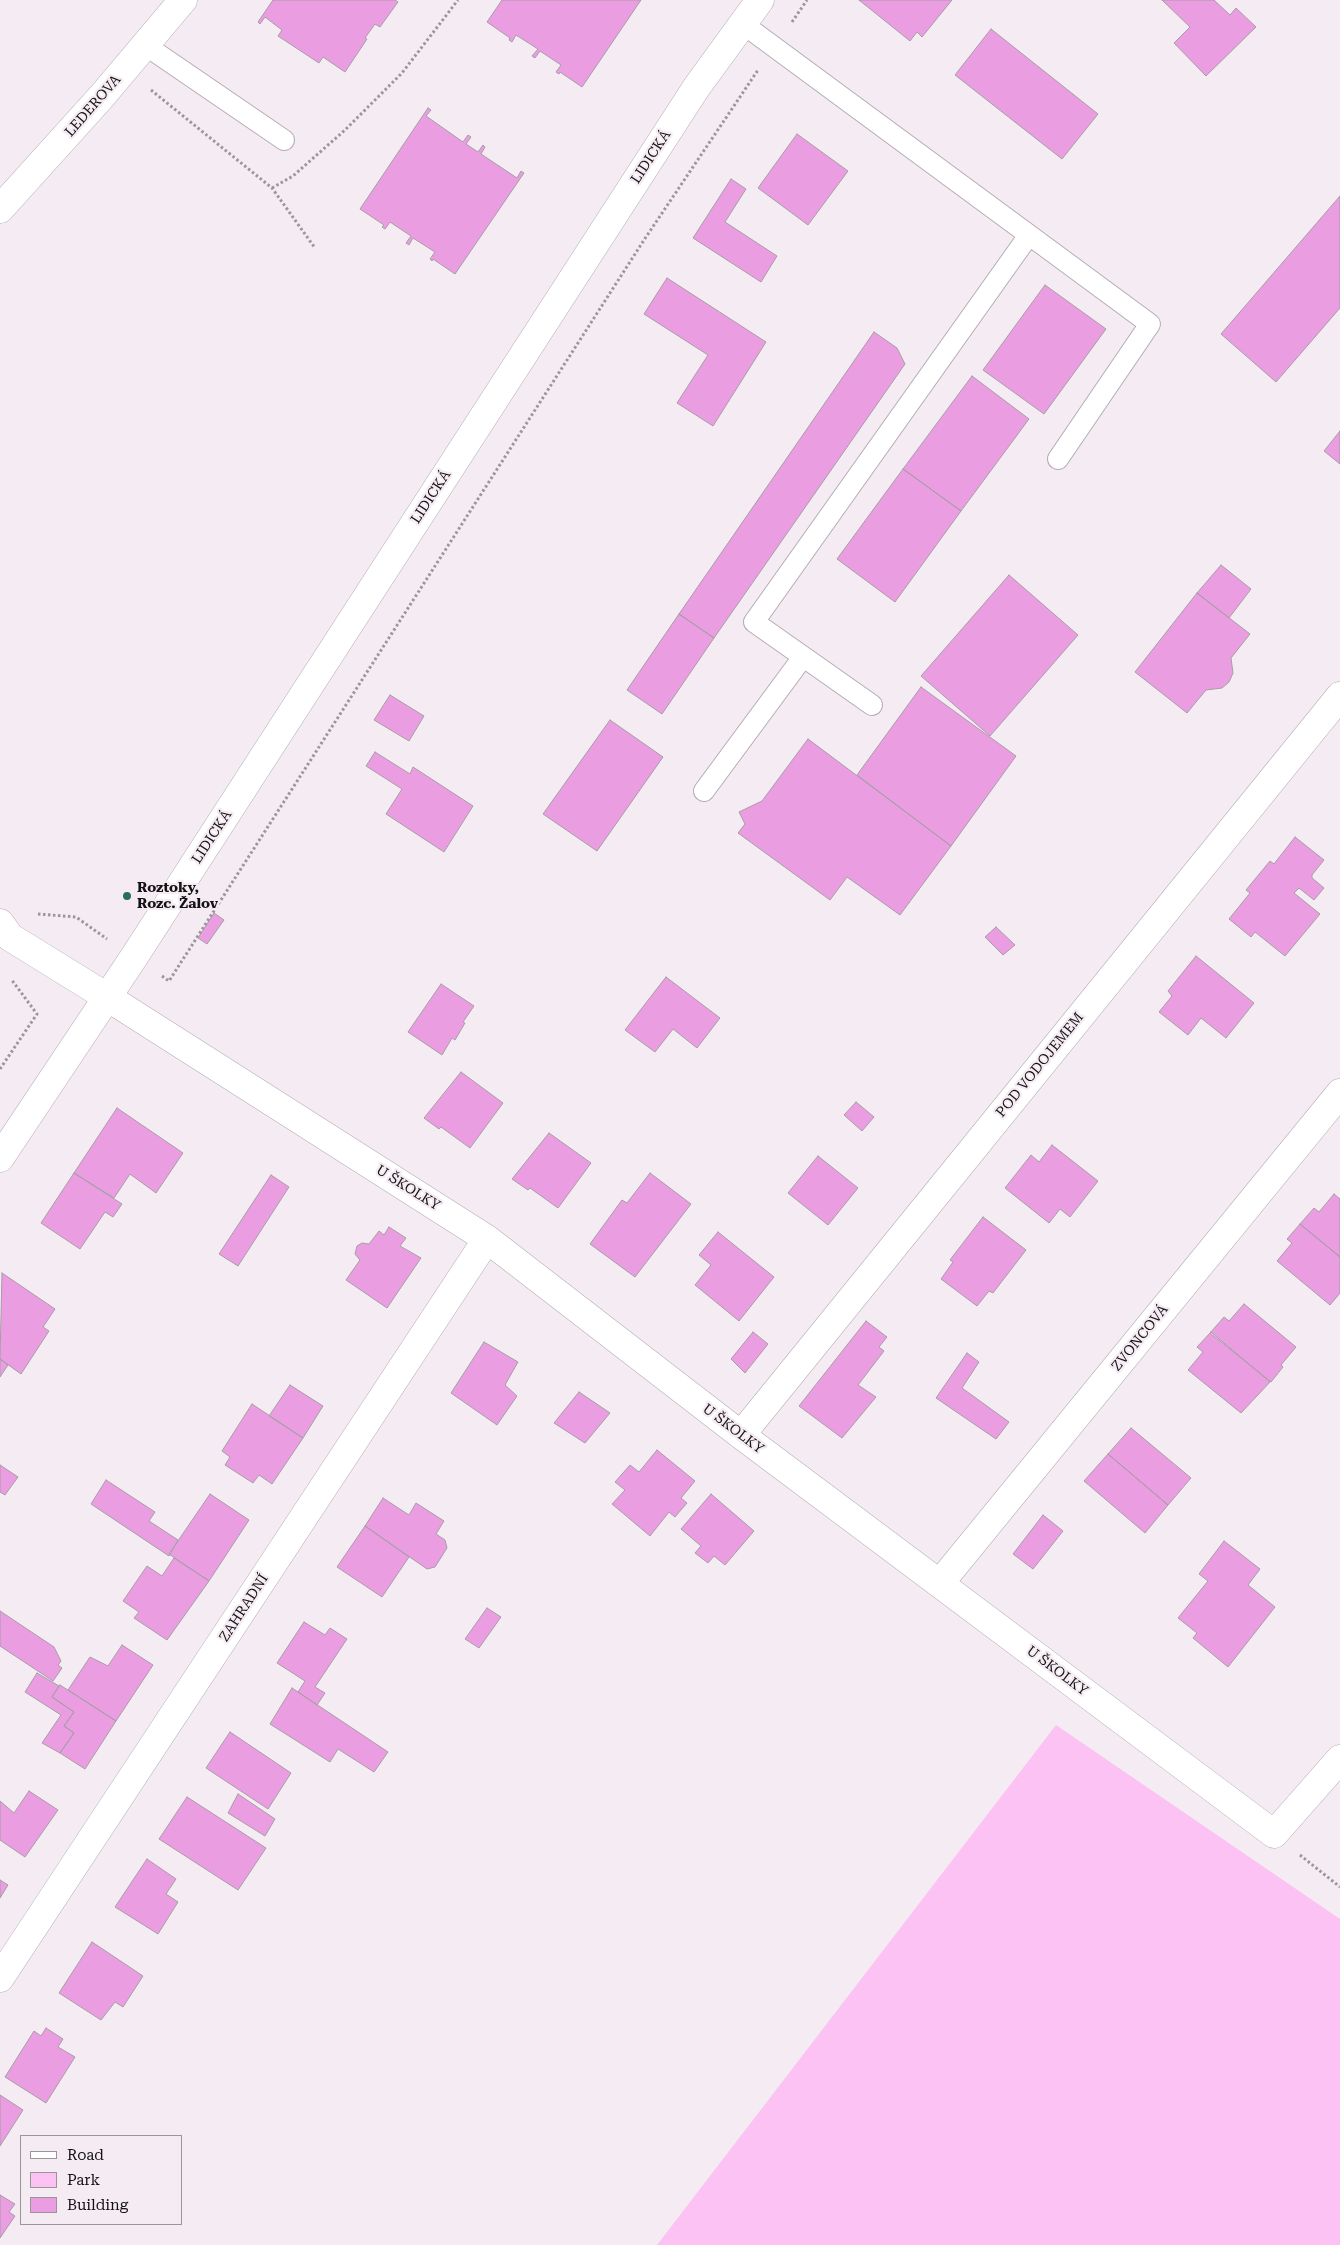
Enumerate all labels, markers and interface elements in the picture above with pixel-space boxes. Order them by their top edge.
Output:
street label: LEDEROVA [62,72,124,140]
street label: LIDICKÁ [628,127,674,187]
street label: LIDICKÁ [408,467,454,527]
street label: LIDICKÁ [189,807,235,867]
place label: Roztoky, Rozc. Žalov [137,880,218,912]
marker: Roztoky, Rozc. Žalov [121,890,133,902]
street label: POD VODOJEMEM [993,1009,1087,1121]
street label: U ŠKOLKY [373,1162,443,1214]
street label: ZVONCOVÁ [1108,1302,1172,1374]
street label: U ŠKOLKY [699,1400,767,1458]
street label: ZAHRADNÍ [216,1571,272,1645]
street label: U ŠKOLKY [1023,1642,1091,1700]
legend [20,2135,182,2225]
text: Road [67,2146,104,2164]
text: Park [67,2171,100,2189]
text: Building [67,2196,128,2214]

